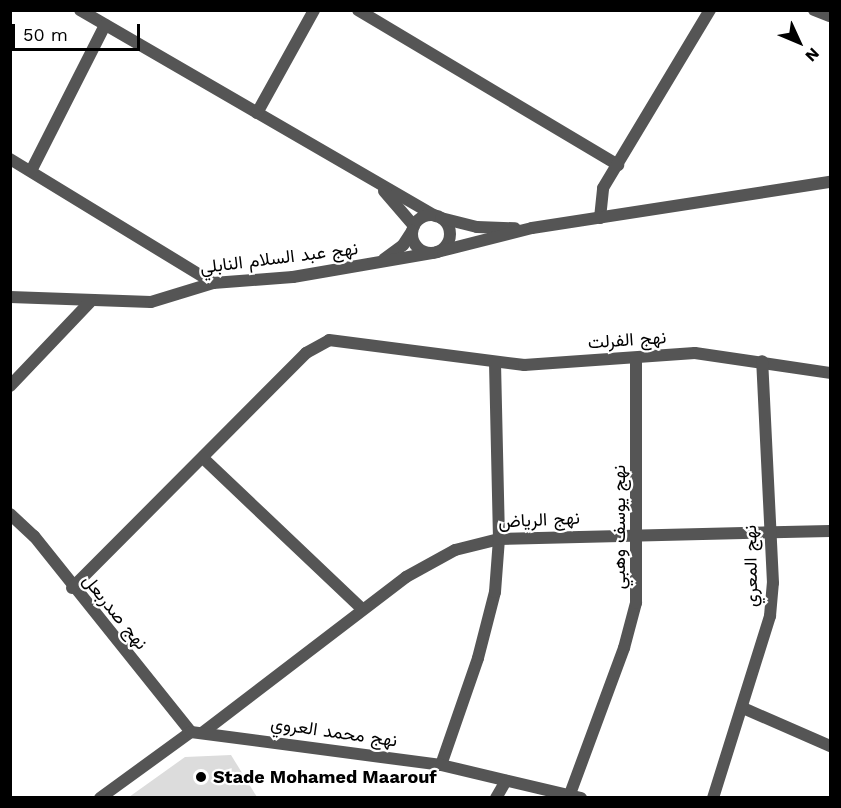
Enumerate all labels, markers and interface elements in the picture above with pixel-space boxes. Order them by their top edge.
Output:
scale bar [15,12,142,50]
north arrow [769,12,829,72]
text: 50 m [23,24,68,45]
text: N [801,44,823,66]
street label: نهج عبد السلام النابلي [199,238,359,278]
street label: نهج الفرلت [587,326,667,354]
street label: نهج يوسف وهبي [608,465,630,589]
street label: نهج الرياض [498,507,580,533]
street label: نهج المعري [739,525,763,607]
street label: نهج صدربعل [78,570,152,654]
street label: نهج محمد العروي [269,712,399,752]
place label: Stade Mohamed Maarouf [213,766,437,788]
marker: Stade Mohamed Maarouf [194,770,208,784]

